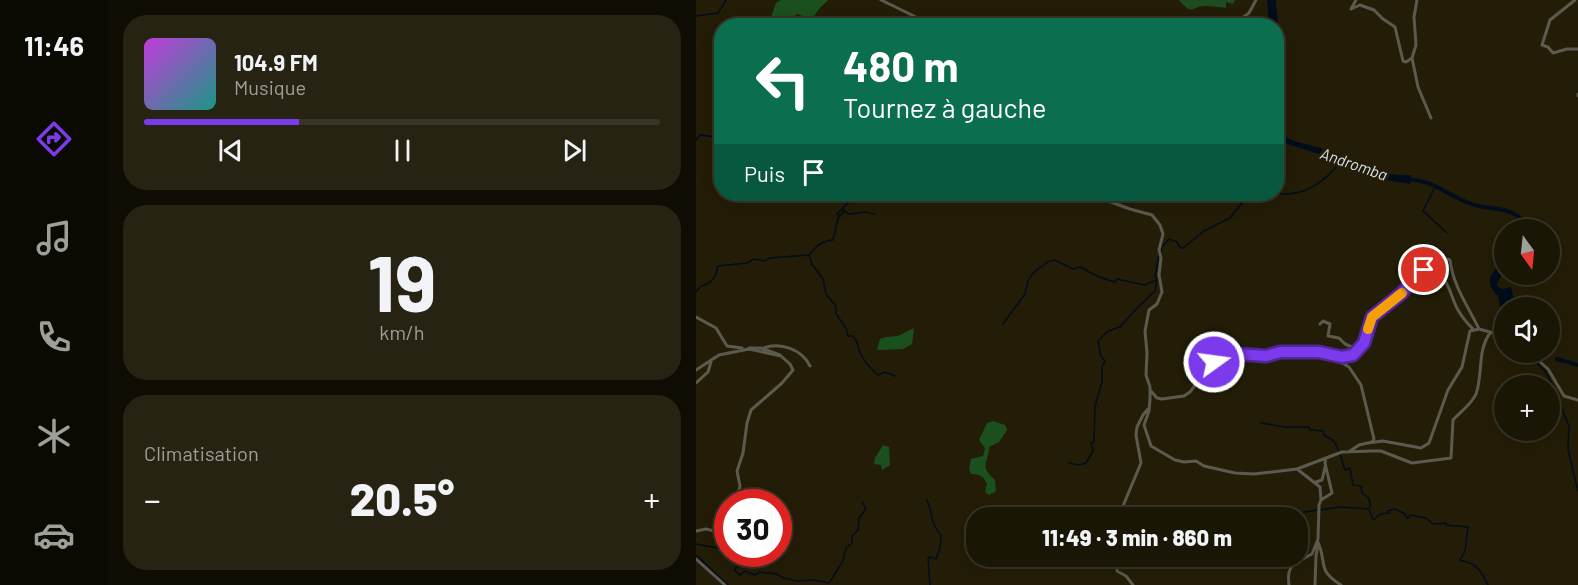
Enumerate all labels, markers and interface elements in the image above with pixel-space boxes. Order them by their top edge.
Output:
text: 11:46 [24,29,84,61]
text: 480 m [843,40,959,90]
icon: left [744,42,822,120]
text: 104.9 FM [234,49,318,75]
text: Musique [234,75,306,99]
text: Tournez à gauche [843,91,1046,123]
icon: directions [33,118,75,160]
icon: previous [214,134,247,167]
icon: pause [386,134,419,167]
icon: next [558,134,591,167]
water label: Andromba [1318,143,1390,184]
icon: arrive [797,156,830,189]
text: Puis [744,160,785,186]
icon: music [33,217,75,259]
north arrow [1494,219,1560,285]
map controls [1494,219,1560,441]
text: 19 [367,234,437,328]
pin [1398,244,1449,295]
icon: arrive [1407,253,1440,286]
button: sound [1494,297,1560,363]
icon: phone [33,316,75,358]
text: km/h [379,320,425,344]
position arrow [1182,330,1246,394]
button: + [1494,375,1560,441]
icon: climate [33,415,75,457]
text: Climatisation [144,441,259,465]
text: 20.5° [350,471,454,525]
text: − [144,479,161,519]
text: + [644,479,660,519]
speed limit sign: 30 [714,489,792,567]
icon: car [33,514,75,556]
text: 11:49 · 3 min · 860 m [1042,524,1232,550]

